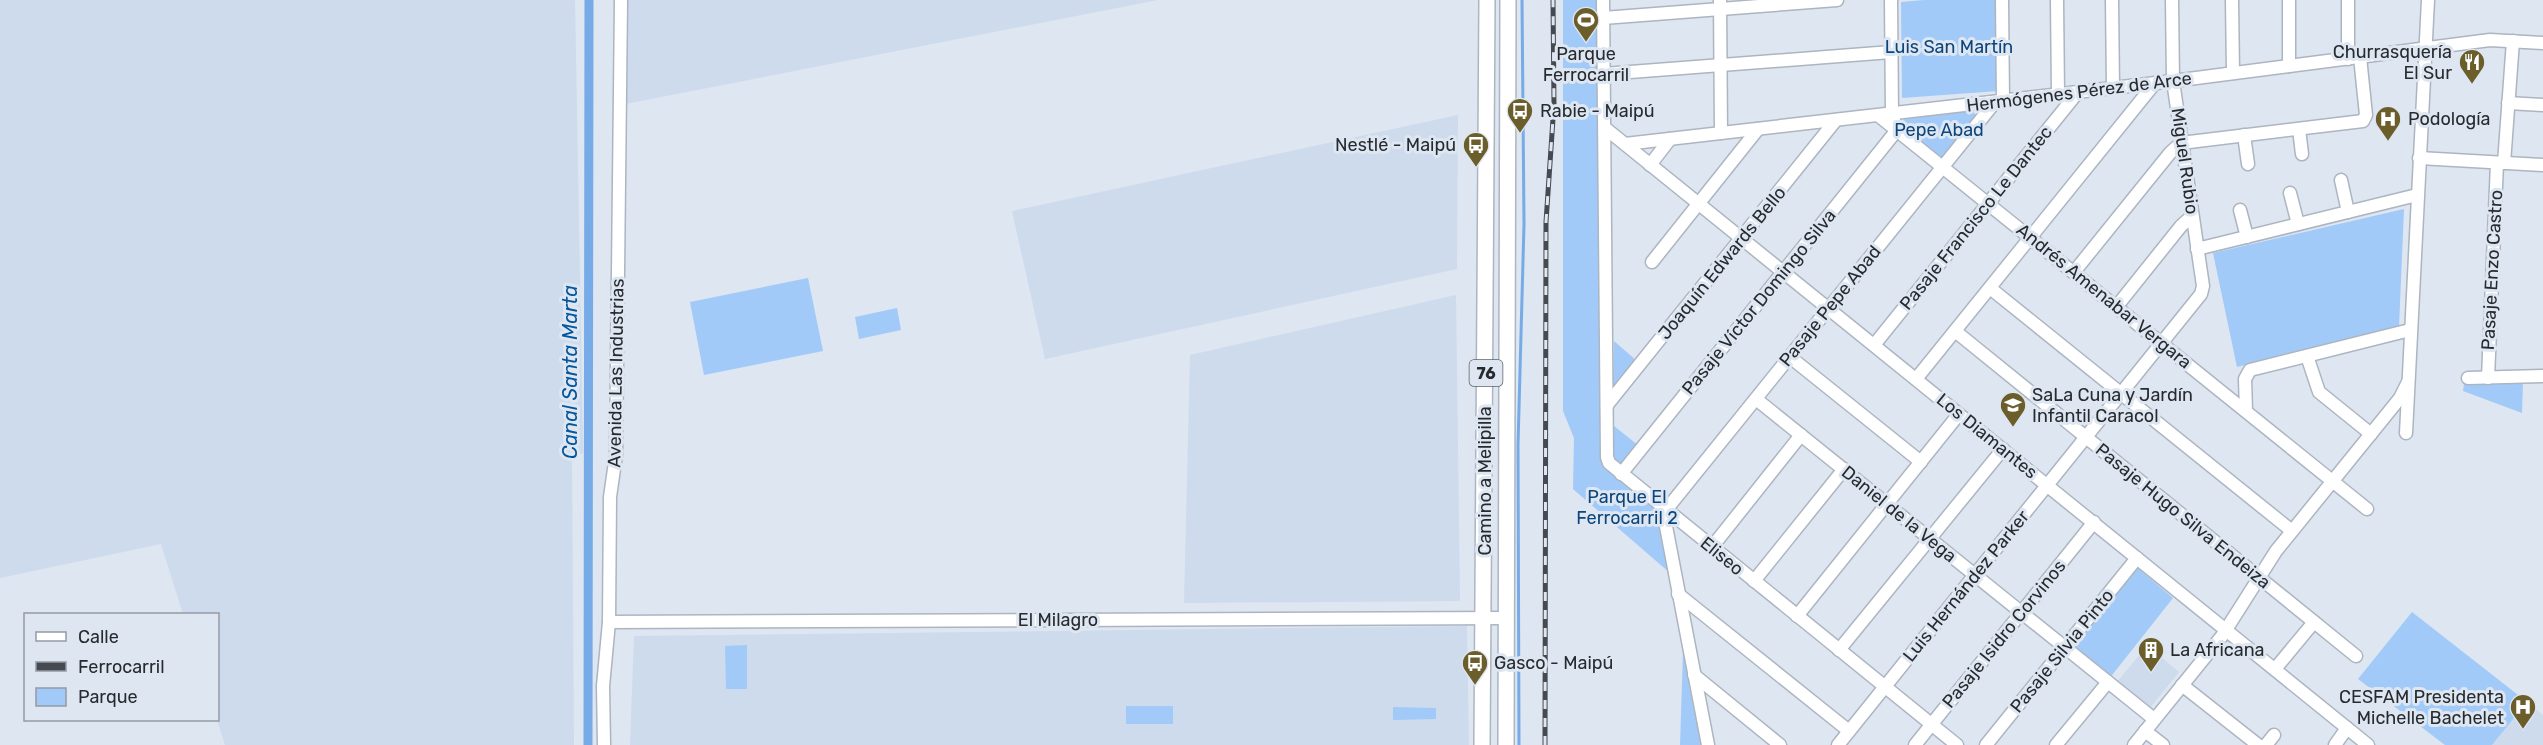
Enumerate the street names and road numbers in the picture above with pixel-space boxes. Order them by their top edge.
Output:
street label: Hermógenes Pérez de Arce [1965,67,2193,117]
street label: Miguel Rubio [2167,106,2203,216]
street label: Pasaje Francisco Le Dantec [1895,122,2057,314]
street label: Joaquín Edwards Bello [1653,182,1791,344]
street label: Pasaje Enzo Castro [2477,189,2507,351]
street label: Pasaje Víctor Domingo Silva [1677,205,1841,399]
street label: Andrés Amenabar Vergara [2012,219,2196,373]
street label: Pasaje Pepe Abad [1774,241,1886,371]
street label: Avenida Las Industrias [603,278,629,468]
road number: 76 [1470,360,1502,386]
street label: Los Diamantes [1932,389,2042,483]
street label: Camino a Melipilla [1474,406,1496,556]
street label: Pasaje Hugo Silva Endeiza [2091,439,2275,593]
street label: Daniel de la Vega [1837,461,1961,567]
street label: Luis Hernández Parker [1898,506,2034,666]
street label: Eliseo [1696,532,1748,580]
street label: Pasaje Isidro Corvinos [1938,556,2070,712]
street label: Pasaje Silvia Pinto [2006,585,2118,717]
street label: El Milagro [1018,609,1098,631]

